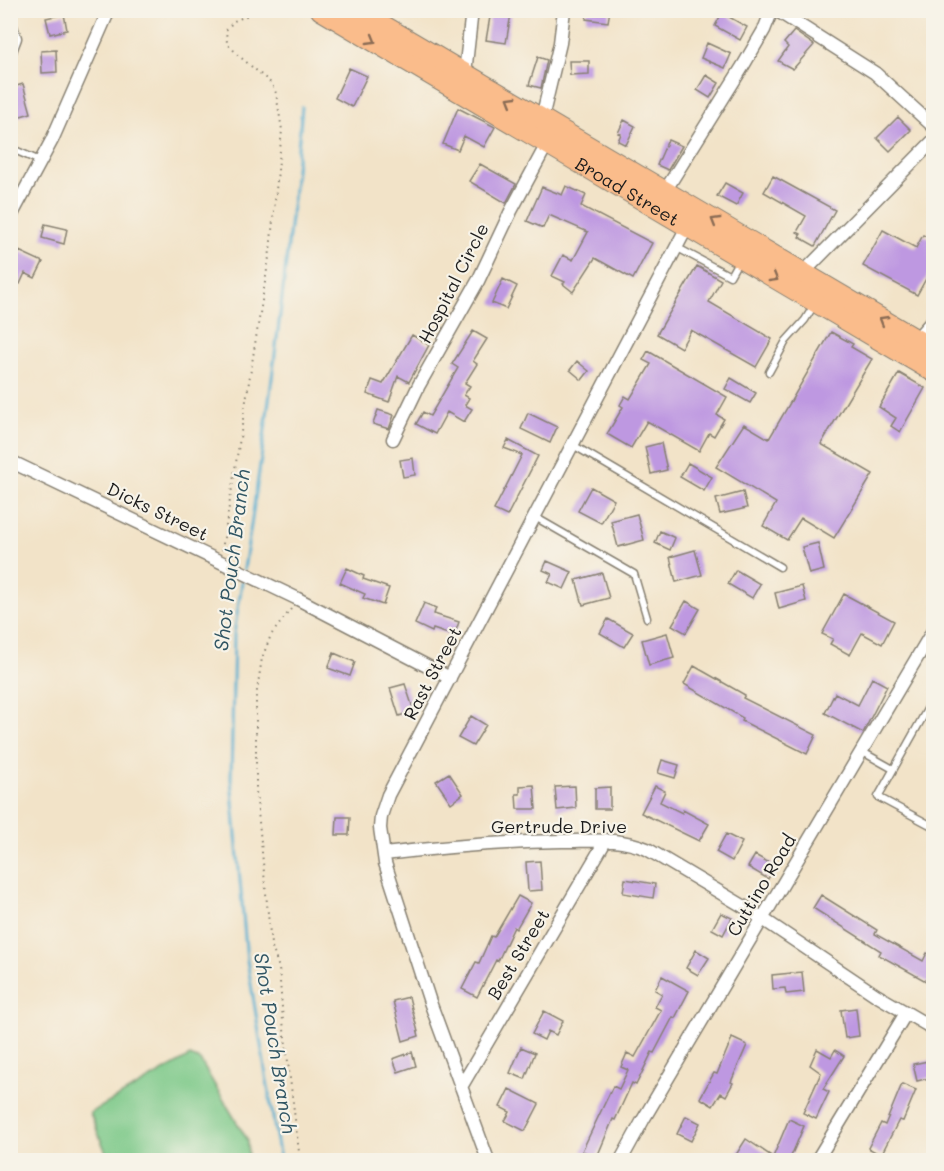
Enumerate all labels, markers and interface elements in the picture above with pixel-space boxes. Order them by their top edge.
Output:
one-way arrow [365,32,376,44]
one-way arrow [507,96,517,108]
street label: Broad Street [571,151,684,231]
one-way arrow [711,217,721,228]
street label: Hospital Circle [412,219,494,347]
one-way arrow [768,271,778,282]
one-way arrow [879,316,889,328]
water label: Shot Pouch Branch [207,468,255,652]
street label: Dicks Street [103,476,213,546]
street label: Rast Street [397,622,467,724]
street label: Gertrude Drive [491,814,627,838]
street label: Cuttino Road [721,829,801,941]
street label: Best Street [481,904,555,1004]
water label: Shot Pouch Branch [249,951,303,1135]

